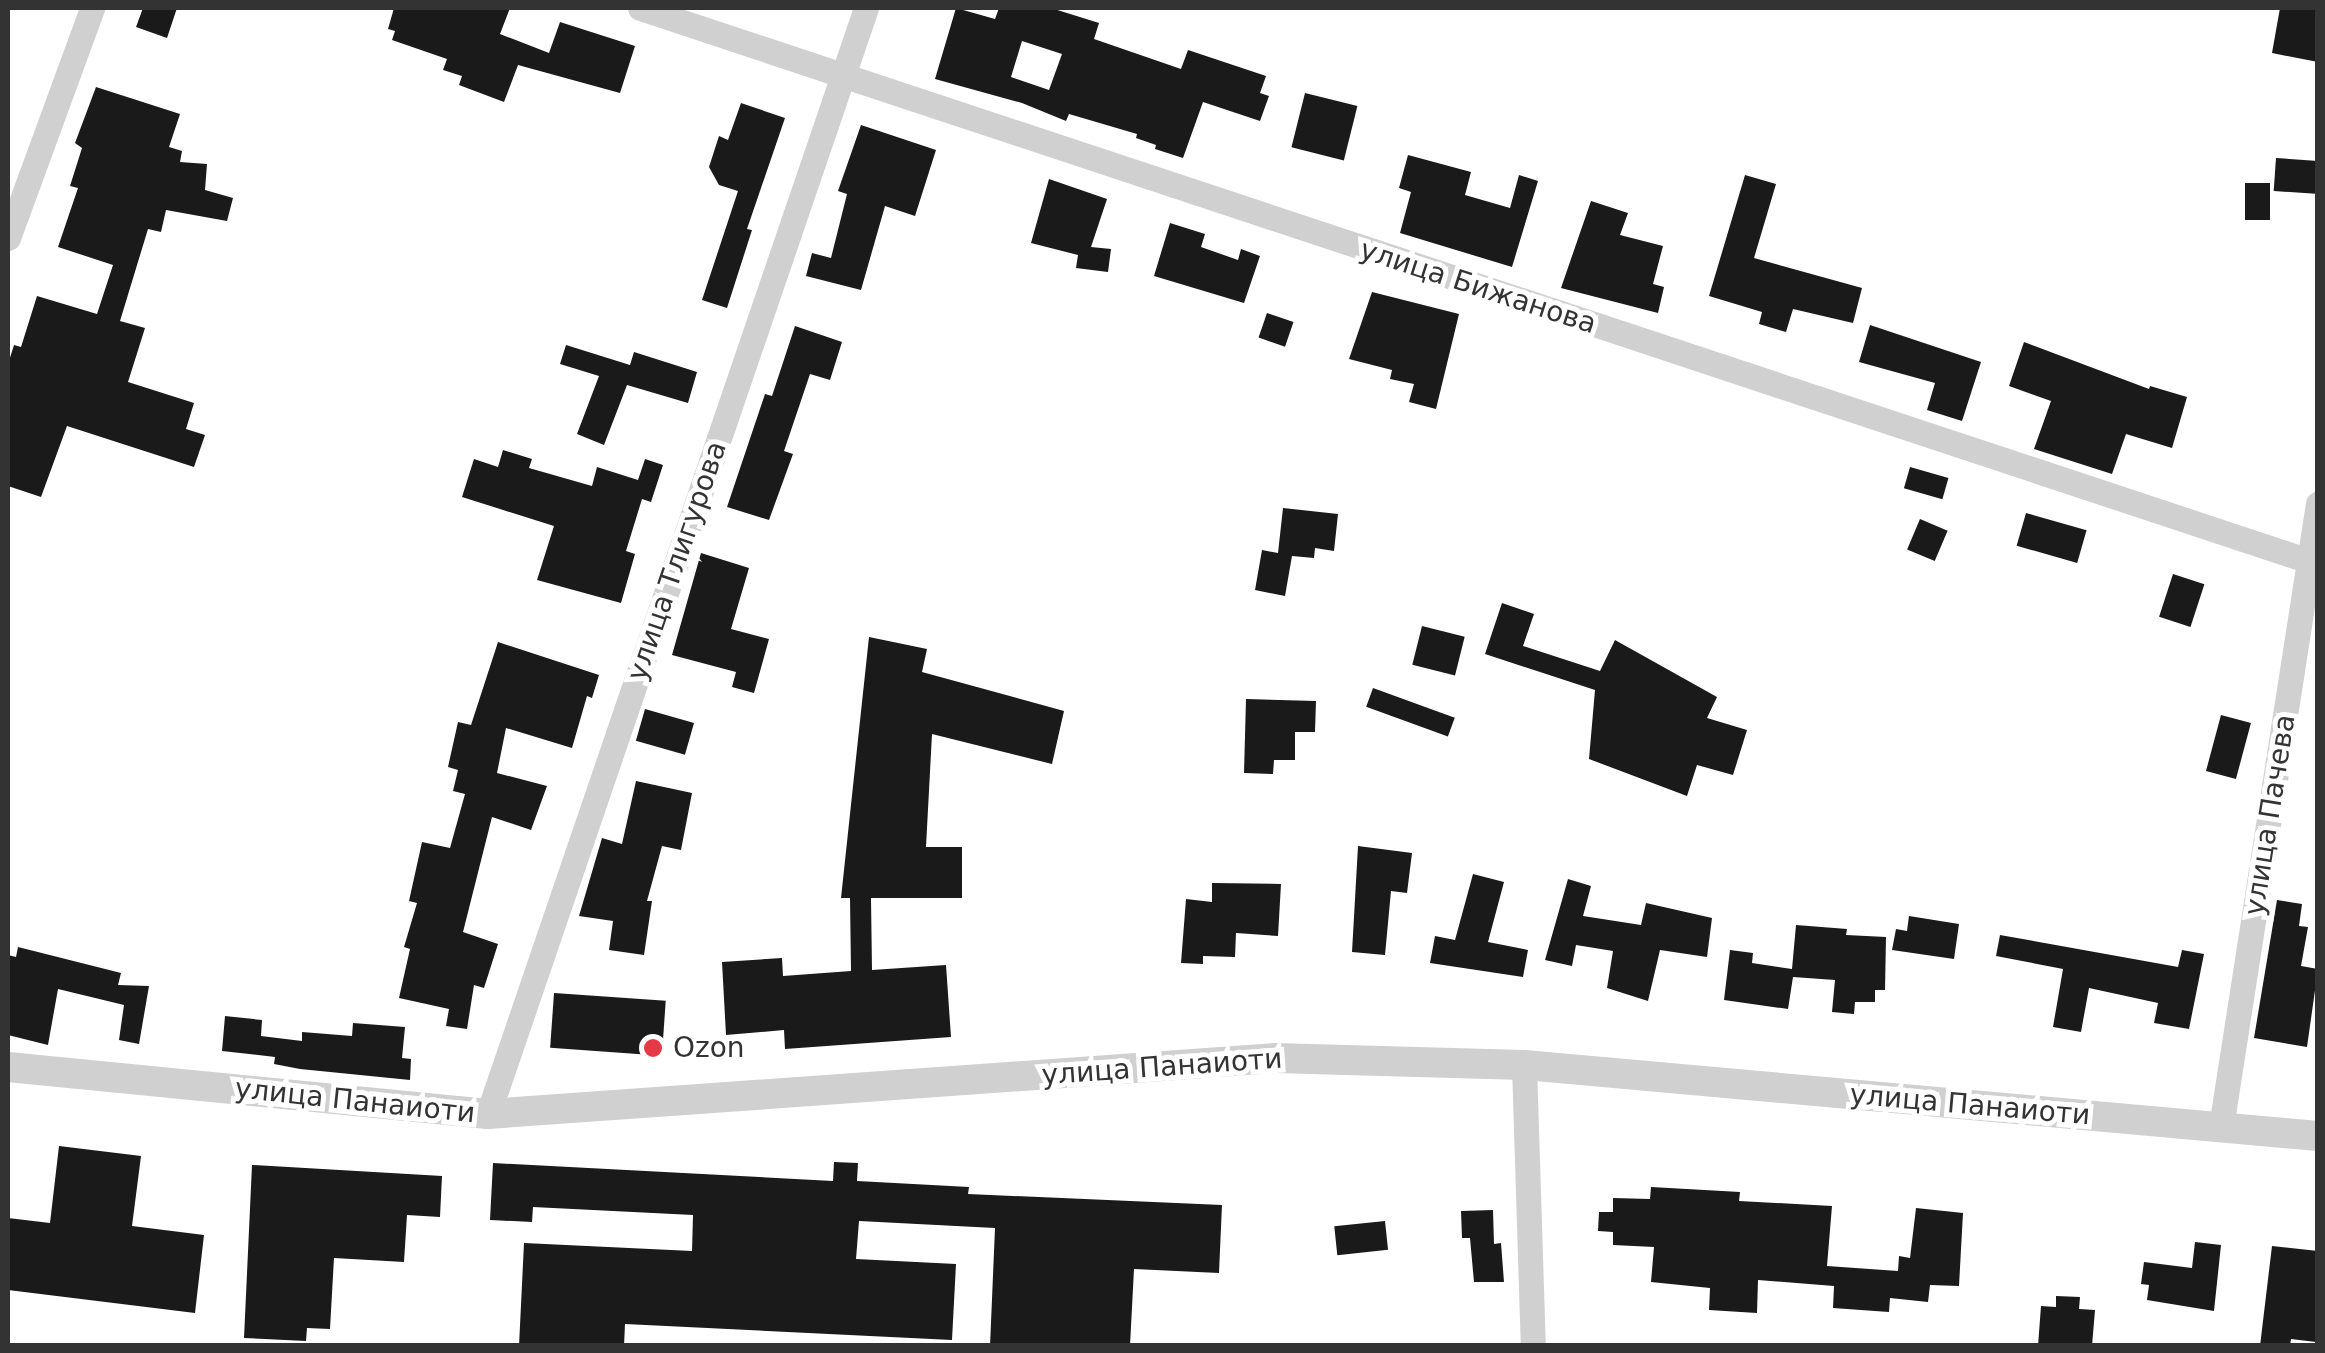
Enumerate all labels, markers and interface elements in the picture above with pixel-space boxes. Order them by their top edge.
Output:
street label: улица Бижанова [1356,233,1600,341]
street label: улица Тлигурова [620,437,734,685]
street label: улица Пачева [2237,712,2303,918]
place label: Ozon [673,1031,745,1065]
marker: Ozon [642,1037,664,1059]
street label: улица Панаиоти [1040,1042,1284,1092]
street label: улица Панаиоти [233,1072,477,1130]
street label: улица Панаиоти [1848,1078,2092,1132]

